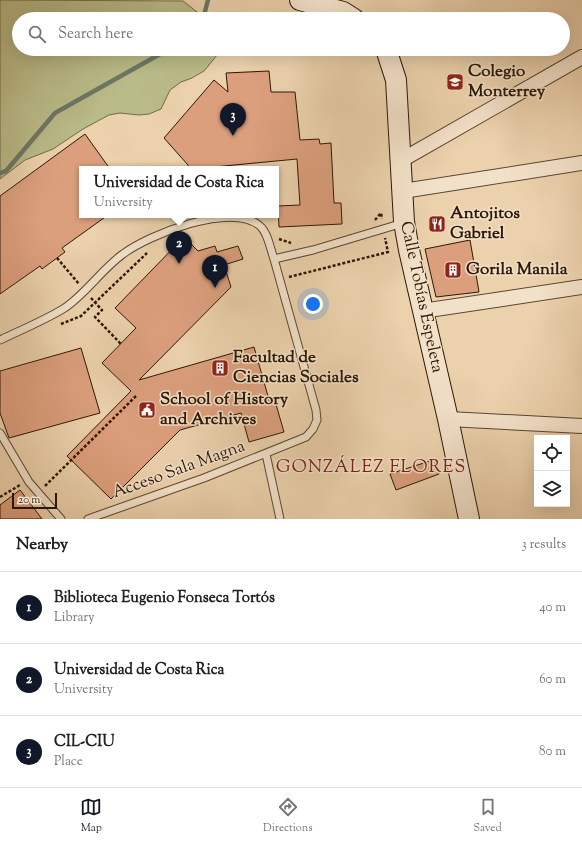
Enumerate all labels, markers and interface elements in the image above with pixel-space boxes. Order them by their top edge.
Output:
search box [12,12,570,56]
icon: search [26,23,48,45]
text: Search here [58,24,133,45]
place label: Colegio Monterrey [468,60,546,104]
school or university icon: Colegio Monterrey [445,72,465,92]
pin: 3 [220,103,246,136]
popup [79,166,279,218]
text: Universidad de Costa Rica [94,173,264,194]
text: University [94,194,153,212]
place label: Antojitos Gabriel [450,202,520,246]
restaurant icon: Antojitos Gabriel [427,214,447,234]
street label: Calle Tobías Espeleta [393,219,449,375]
pin: 2 [166,231,192,264]
pin: 1 [202,255,228,288]
place label: Gorila Manila [466,258,568,282]
building icon: Gorila Manila [443,260,463,280]
your location [303,294,323,314]
place label: Facultad de Ciencias Sociales [233,346,359,390]
building icon: Facultad de Ciencias Sociales [210,358,230,378]
place label: School of History and Archives [160,388,289,432]
public building icon: School of History and Archives [137,400,157,420]
street label: Acceso Sala Magna [109,435,249,505]
map controls [534,435,570,507]
button: locate [534,435,570,471]
district label: GONZÁLEZ FLORES [276,455,466,481]
button: layers [534,471,570,507]
scale bar [12,491,57,510]
text: 20 m [18,492,40,508]
text: Nearby [16,533,68,557]
text: 3 results [521,536,566,554]
text: Biblioteca Eugenio Fonseca Tortós [54,588,275,609]
text: 1 [27,599,31,617]
text: 40 m [539,599,566,617]
text: Library [54,609,95,627]
text: Universidad de Costa Rica [54,660,224,681]
text: 2 [26,671,32,689]
text: 60 m [539,671,566,689]
text: University [54,681,113,699]
text: CIL-CIU [54,732,114,753]
text: 3 [26,743,32,761]
text: 80 m [539,743,566,761]
text: Place [54,753,83,771]
tab: Map [80,796,102,836]
tab: Directions [263,796,313,836]
tab: Saved [473,796,502,836]

